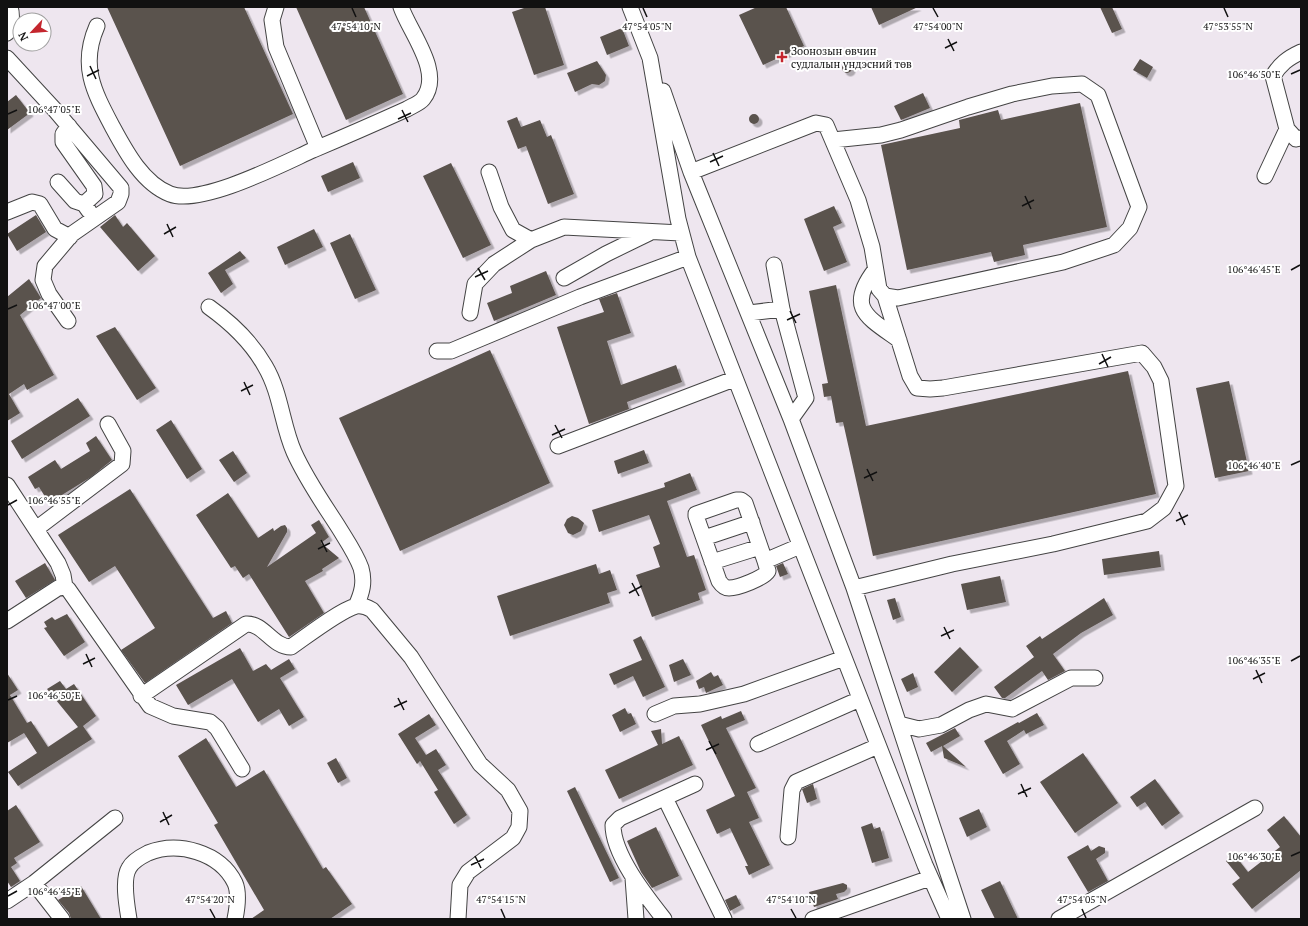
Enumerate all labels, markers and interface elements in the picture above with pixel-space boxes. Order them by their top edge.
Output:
north arrow [12,12,52,52]
text: 47°54'10"N [331,20,381,33]
text: 47°54'05"N [622,20,672,33]
text: 47°54'00"N [913,20,963,33]
text: 47°53'55"N [1203,20,1253,33]
text: N [15,29,31,43]
place label: Зоонозын өвчин судлалын үндэсний төв [791,44,912,71]
marker: Зоонозын өвчин судлалын үндэсний төв [776,51,788,63]
text: 106°46'50"E [1227,68,1281,81]
text: 106°47'05"E [27,103,81,116]
text: 106°46'45"E [1227,263,1281,276]
text: 106°47'00"E [27,299,81,312]
text: 106°46'40"E [1227,459,1281,472]
text: 106°46'55"E [27,494,81,507]
text: 106°46'35"E [1227,654,1281,667]
text: 106°46'50"E [27,689,81,702]
text: 106°46'30"E [1227,850,1281,863]
text: 106°46'45"E [27,885,81,898]
text: 47°54'20"N [185,893,235,906]
text: 47°54'15"N [476,893,526,906]
text: 47°54'10"N [766,893,816,906]
text: 47°54'05"N [1057,893,1107,906]

